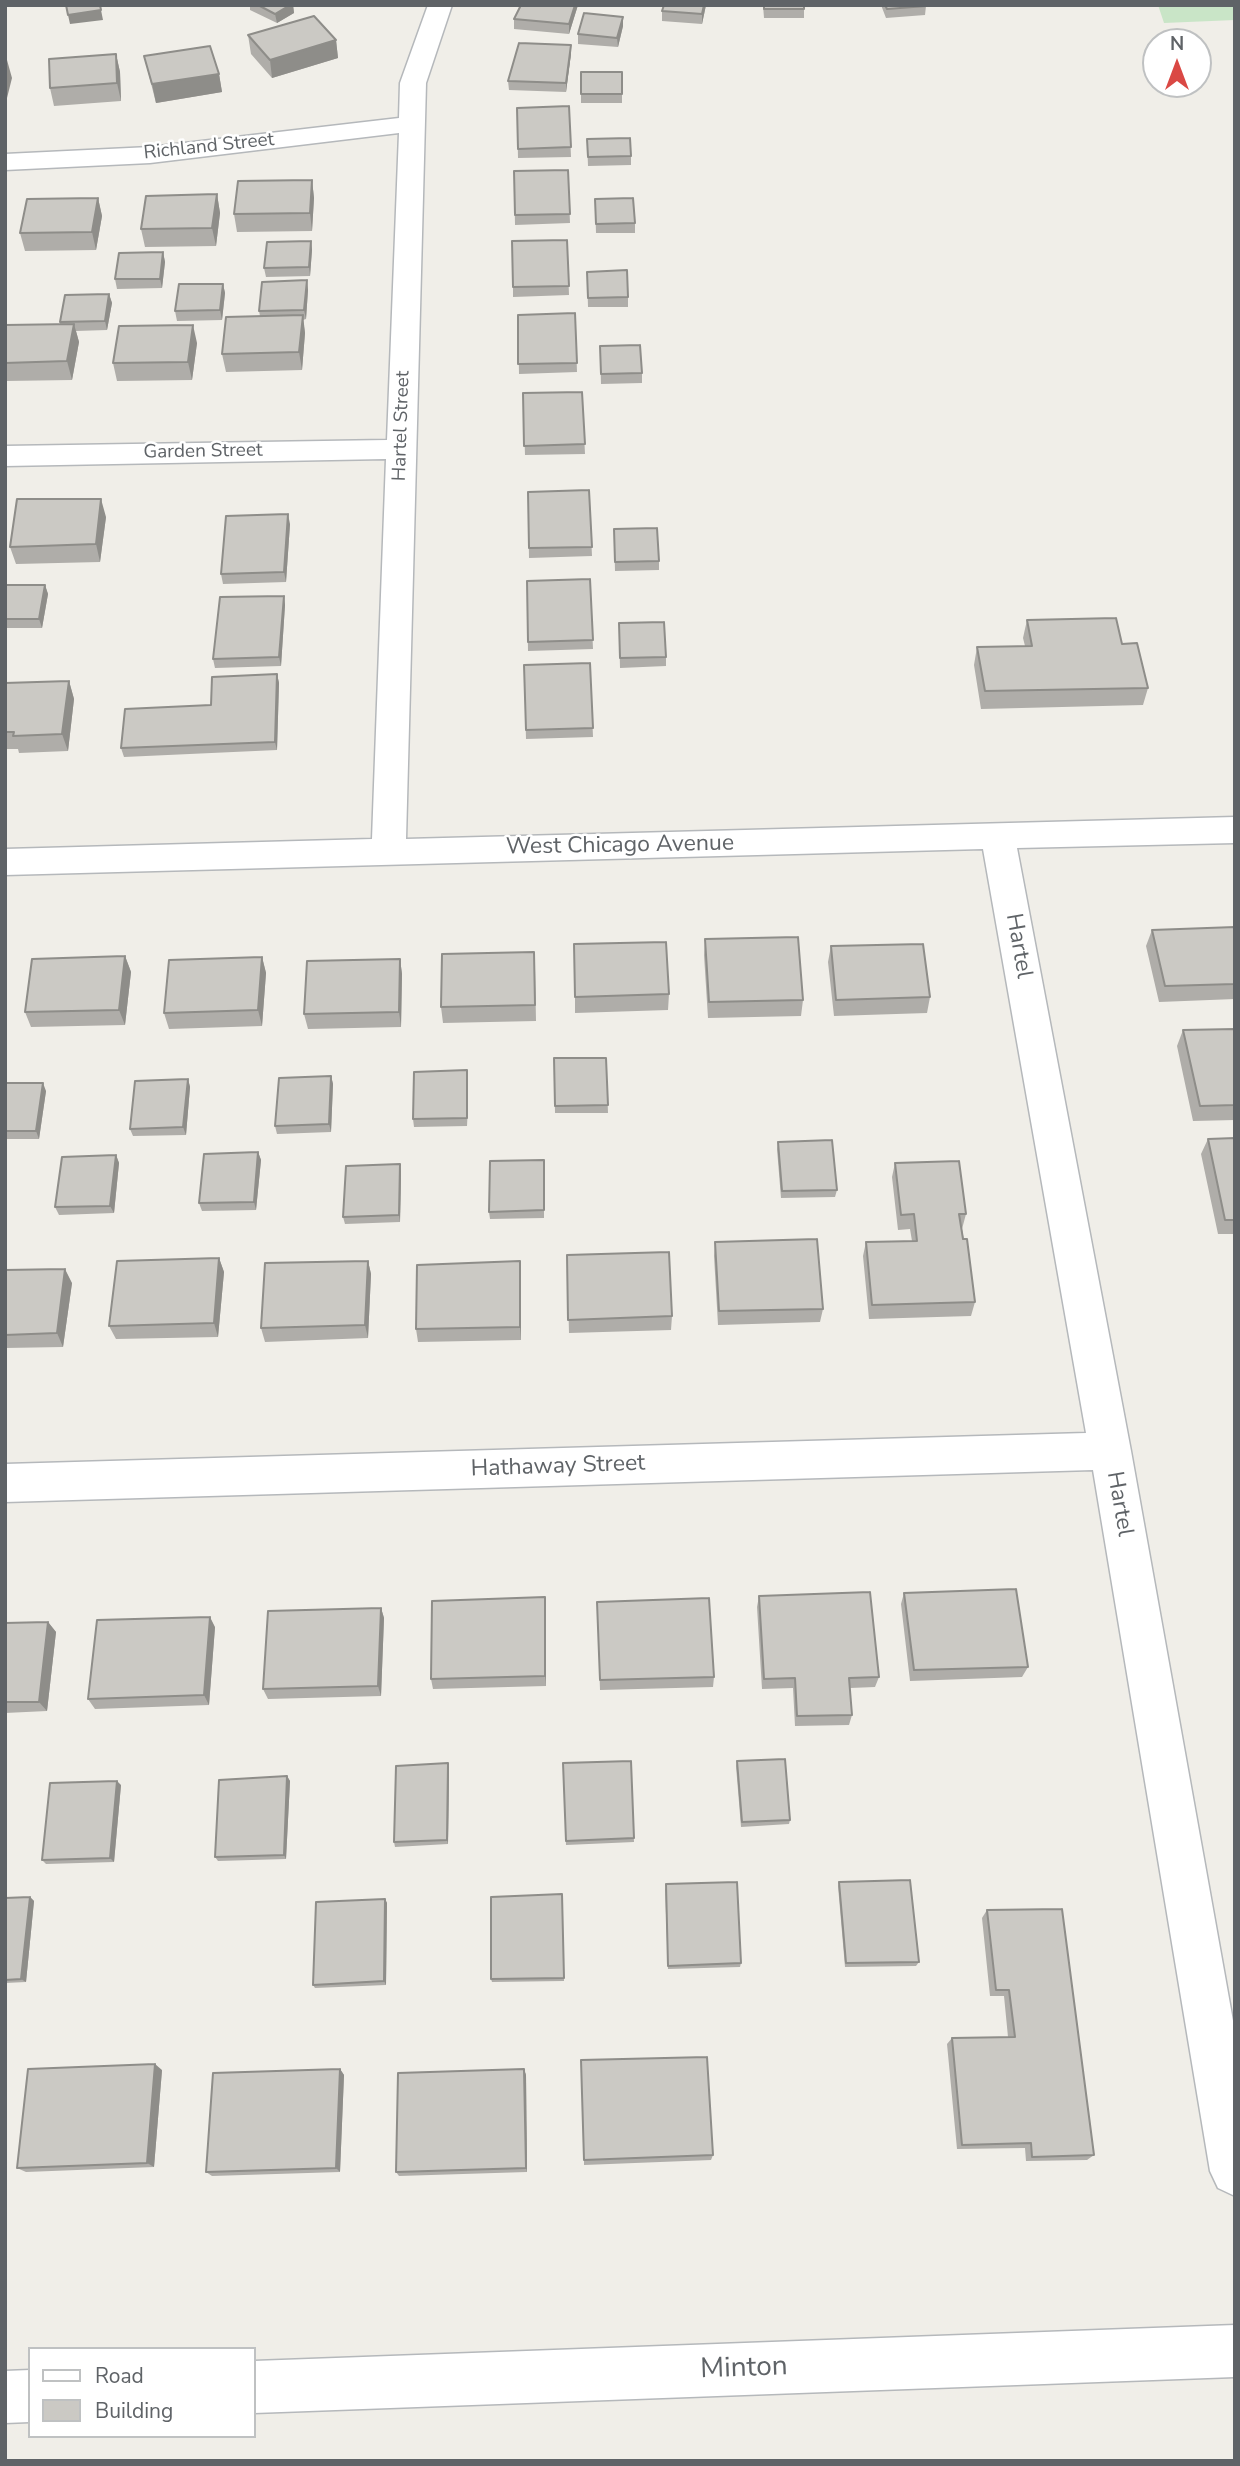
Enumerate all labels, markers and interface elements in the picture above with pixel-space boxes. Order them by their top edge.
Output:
north arrow [1142,28,1212,98]
text: N [1170,31,1184,57]
street label: Richland Street [143,129,275,165]
street label: Hartel Street [389,370,415,482]
street label: Garden Street [143,440,263,464]
street label: West Chicago Avenue [506,830,734,862]
street label: Hartel [999,911,1037,981]
street label: Hathaway Street [470,1450,646,1484]
street label: Hartel [1100,1469,1138,1539]
legend [28,2347,256,2438]
street label: Minton [700,2351,788,2387]
text: Road [95,2362,144,2390]
text: Building [95,2397,173,2425]

